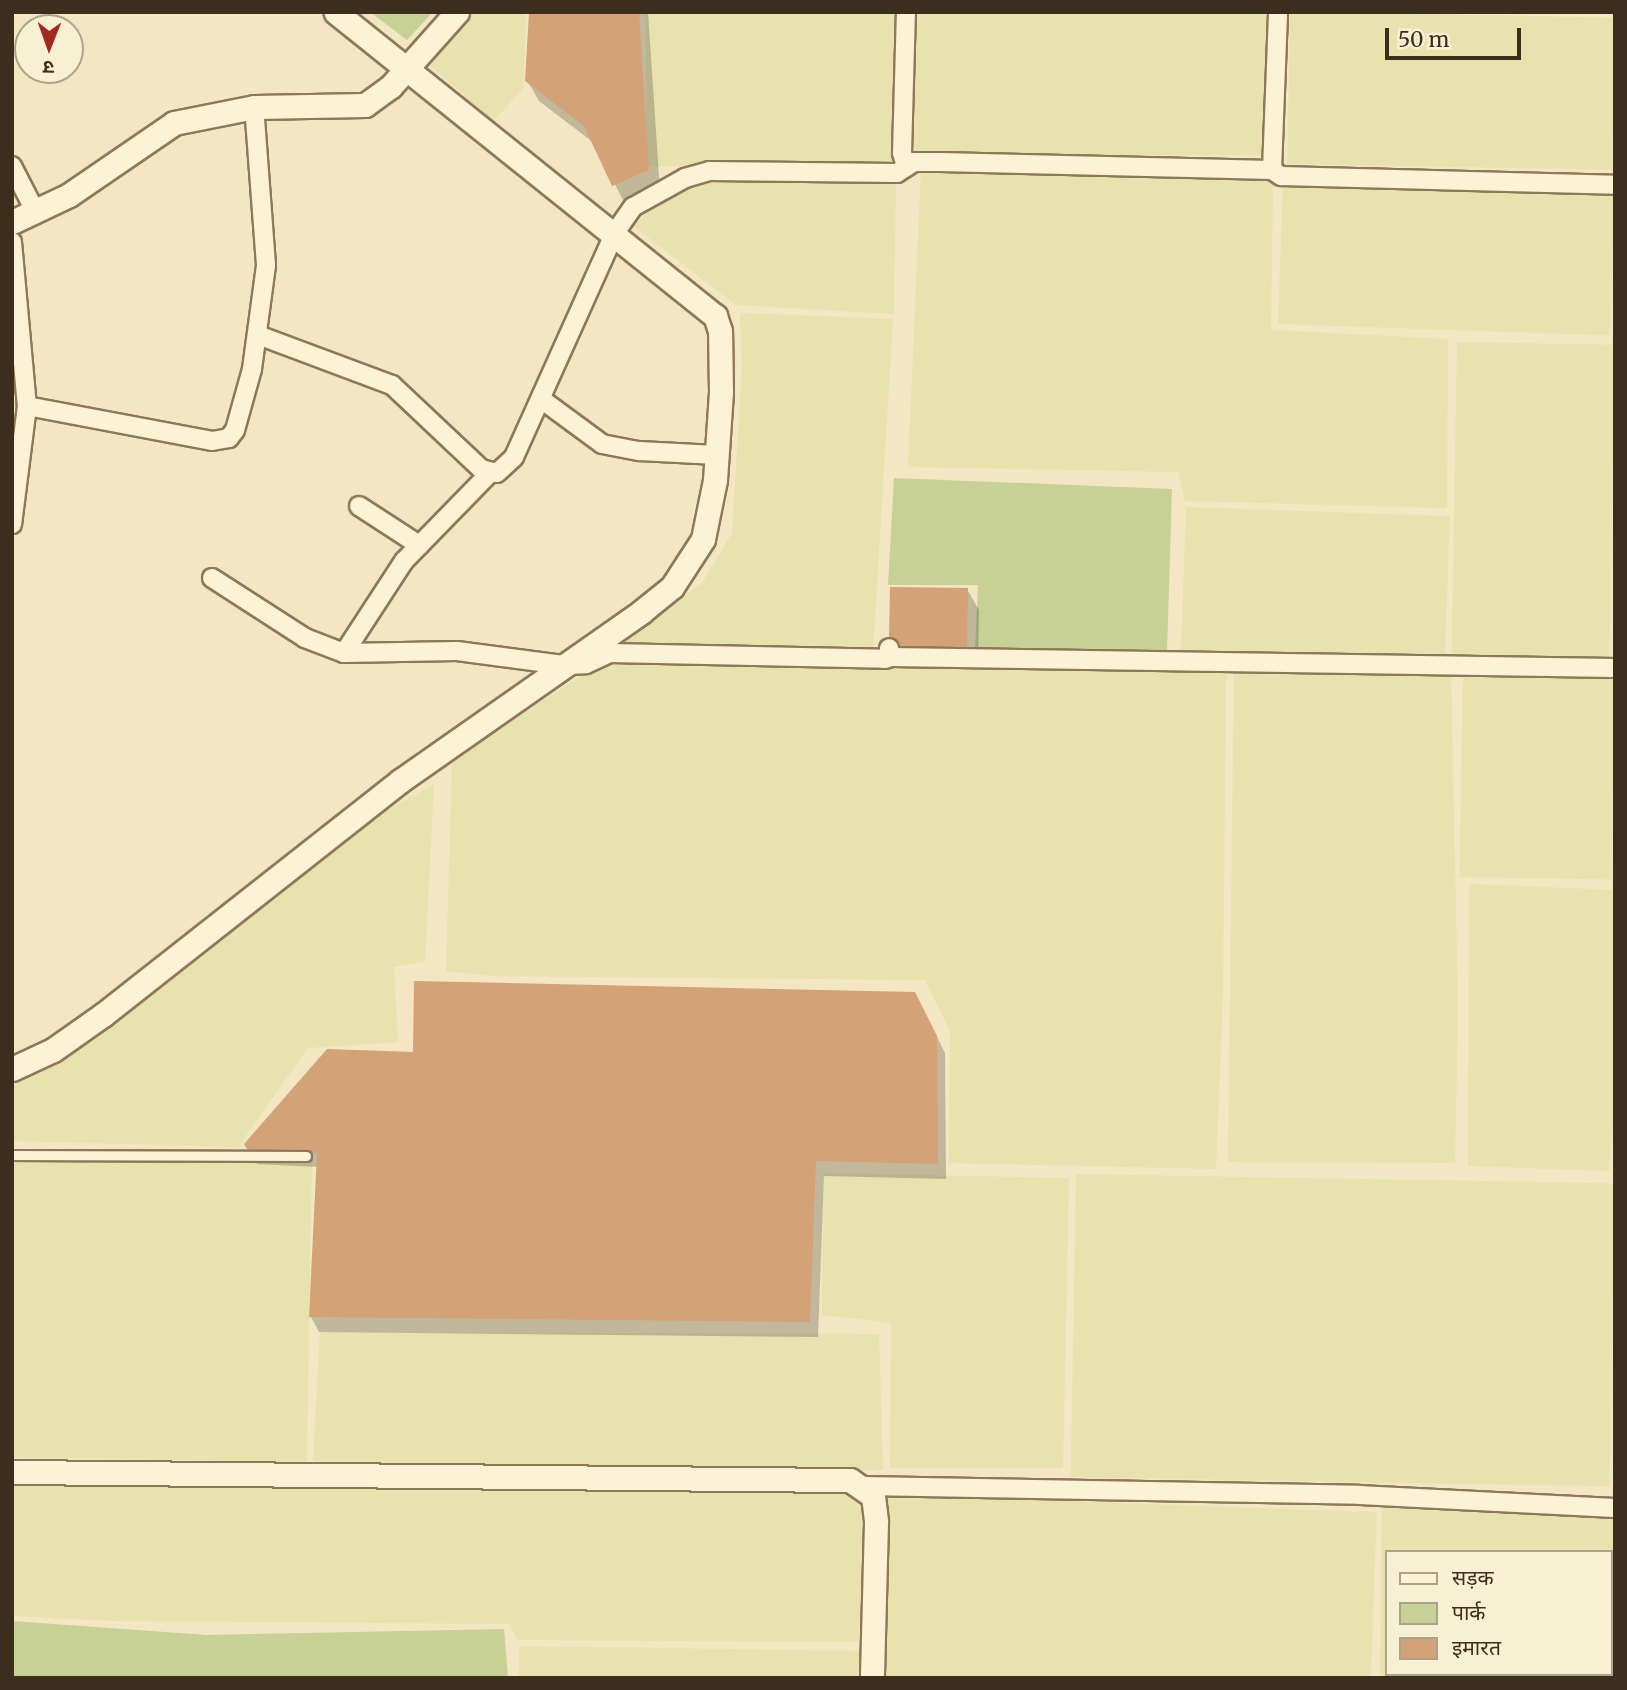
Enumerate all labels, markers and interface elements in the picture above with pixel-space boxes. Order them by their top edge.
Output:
north arrow [14,14,84,84]
scale bar [1389,14,1526,58]
text: 50 m [1398,26,1449,53]
text: उ [43,56,54,80]
legend [1386,1550,1613,1676]
text: सड़क [1452,1564,1494,1591]
text: पार्क [1452,1599,1486,1626]
text: इमारत [1452,1634,1501,1661]

